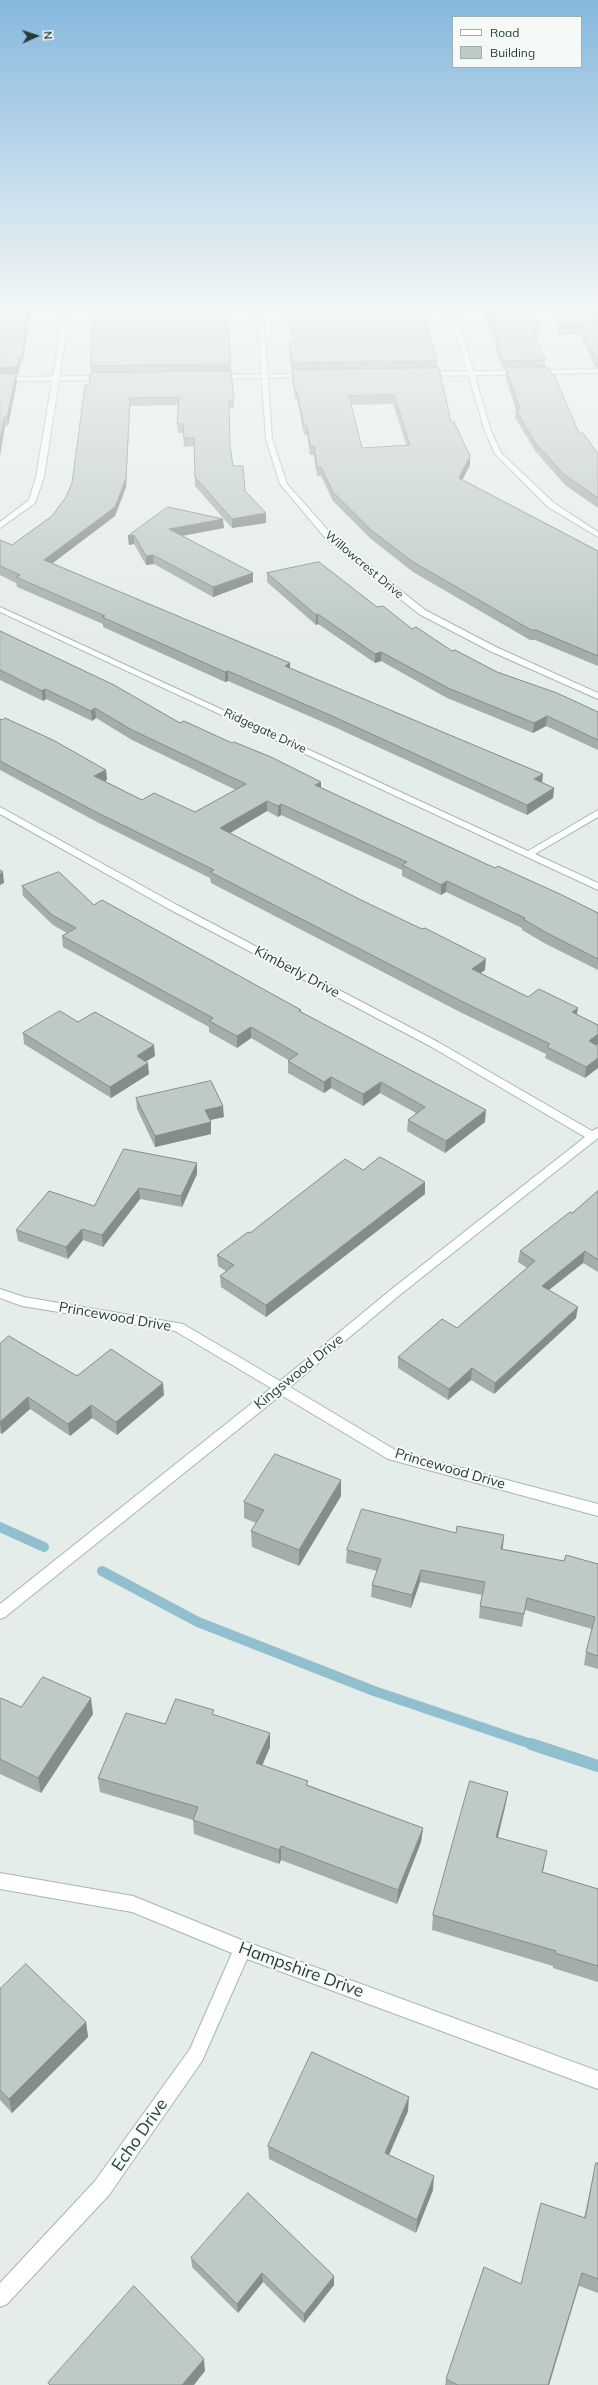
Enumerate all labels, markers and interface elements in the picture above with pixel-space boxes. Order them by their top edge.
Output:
north arrow [16,16,56,56]
legend [452,16,582,68]
text: Road [490,25,519,40]
text: N [41,31,55,40]
text: Building [490,45,535,60]
street label: Willowcrest Drive [322,528,406,602]
street label: Ridgegate Drive [221,706,309,756]
street label: Kimberly Drive [252,943,342,1001]
street label: Princewood Drive [57,1299,173,1335]
street label: Kingswood Drive [251,1331,347,1413]
street label: Princewood Drive [393,1445,507,1493]
street label: Hampshire Drive [236,1938,366,2002]
street label: Echo Drive [108,2095,172,2175]

